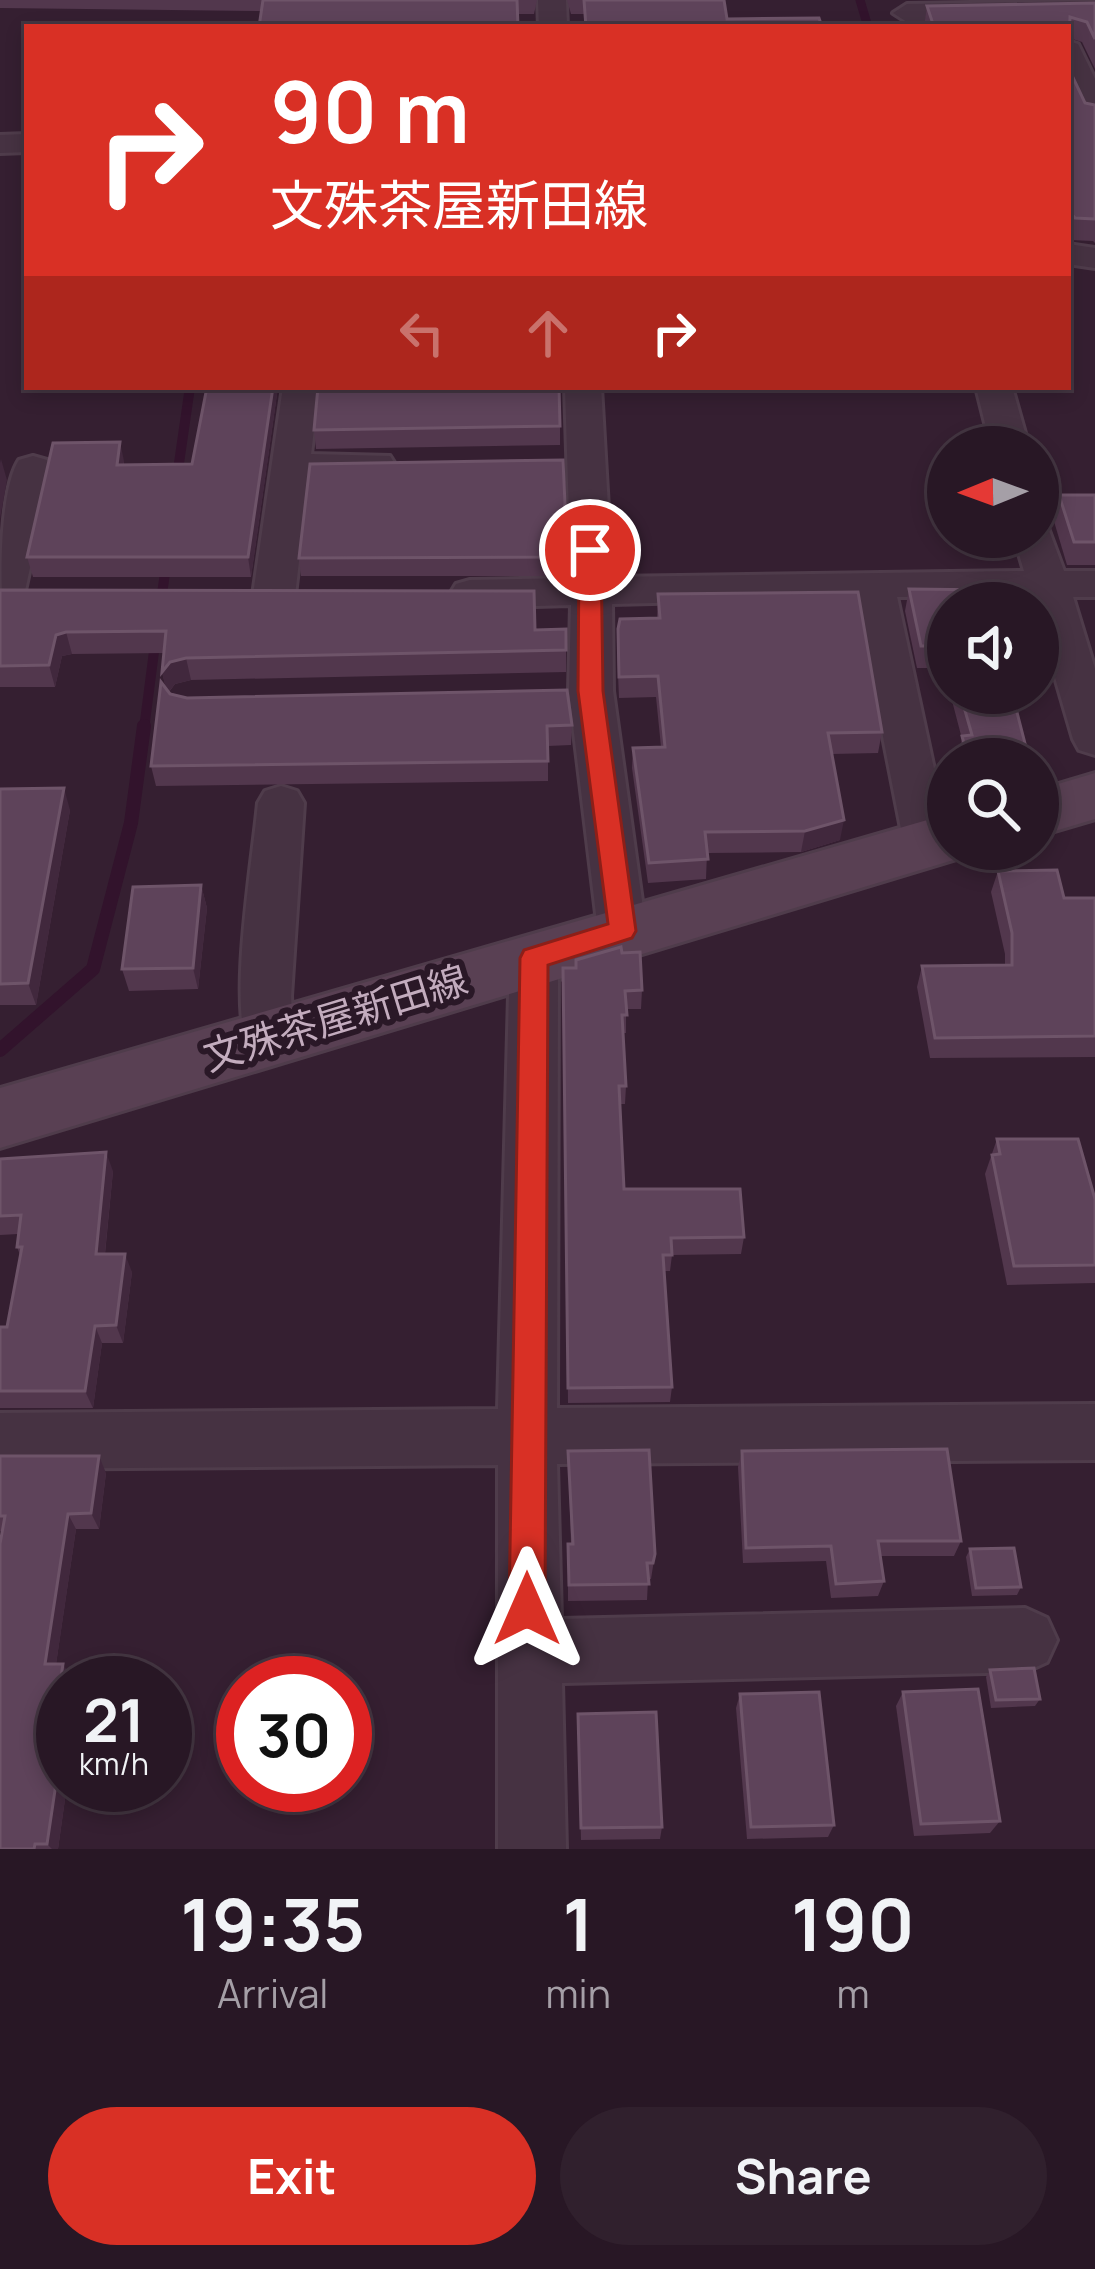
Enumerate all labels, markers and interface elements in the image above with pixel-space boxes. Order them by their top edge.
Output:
text: 90 m [270,53,470,168]
icon: right [72,72,228,228]
text: 文殊茶屋新田線 [270,167,648,241]
icon: left [389,300,455,366]
icon: ahead [515,300,581,366]
icon: right [641,300,707,366]
north arrow [927,426,1059,558]
map controls [927,426,1059,870]
pin [539,499,641,601]
icon: arrive [557,517,623,583]
button: sound [927,582,1059,714]
button: search [927,738,1059,870]
street label: 文殊茶屋新田線 [197,951,473,1083]
position arrow [464,1546,590,1672]
speed limit sign: 30 [216,1656,372,1812]
text: 21 [83,1678,145,1760]
text: km/h [79,1743,149,1784]
text: 19:35 [180,1874,365,1973]
text: 1 [562,1874,594,1973]
text: 190 [791,1874,915,1973]
text: Arrival [217,1966,328,2020]
text: min [545,1966,611,2020]
text: m [836,1966,869,2020]
button: Exit [48,2107,536,2245]
button: Share [560,2107,1047,2245]

